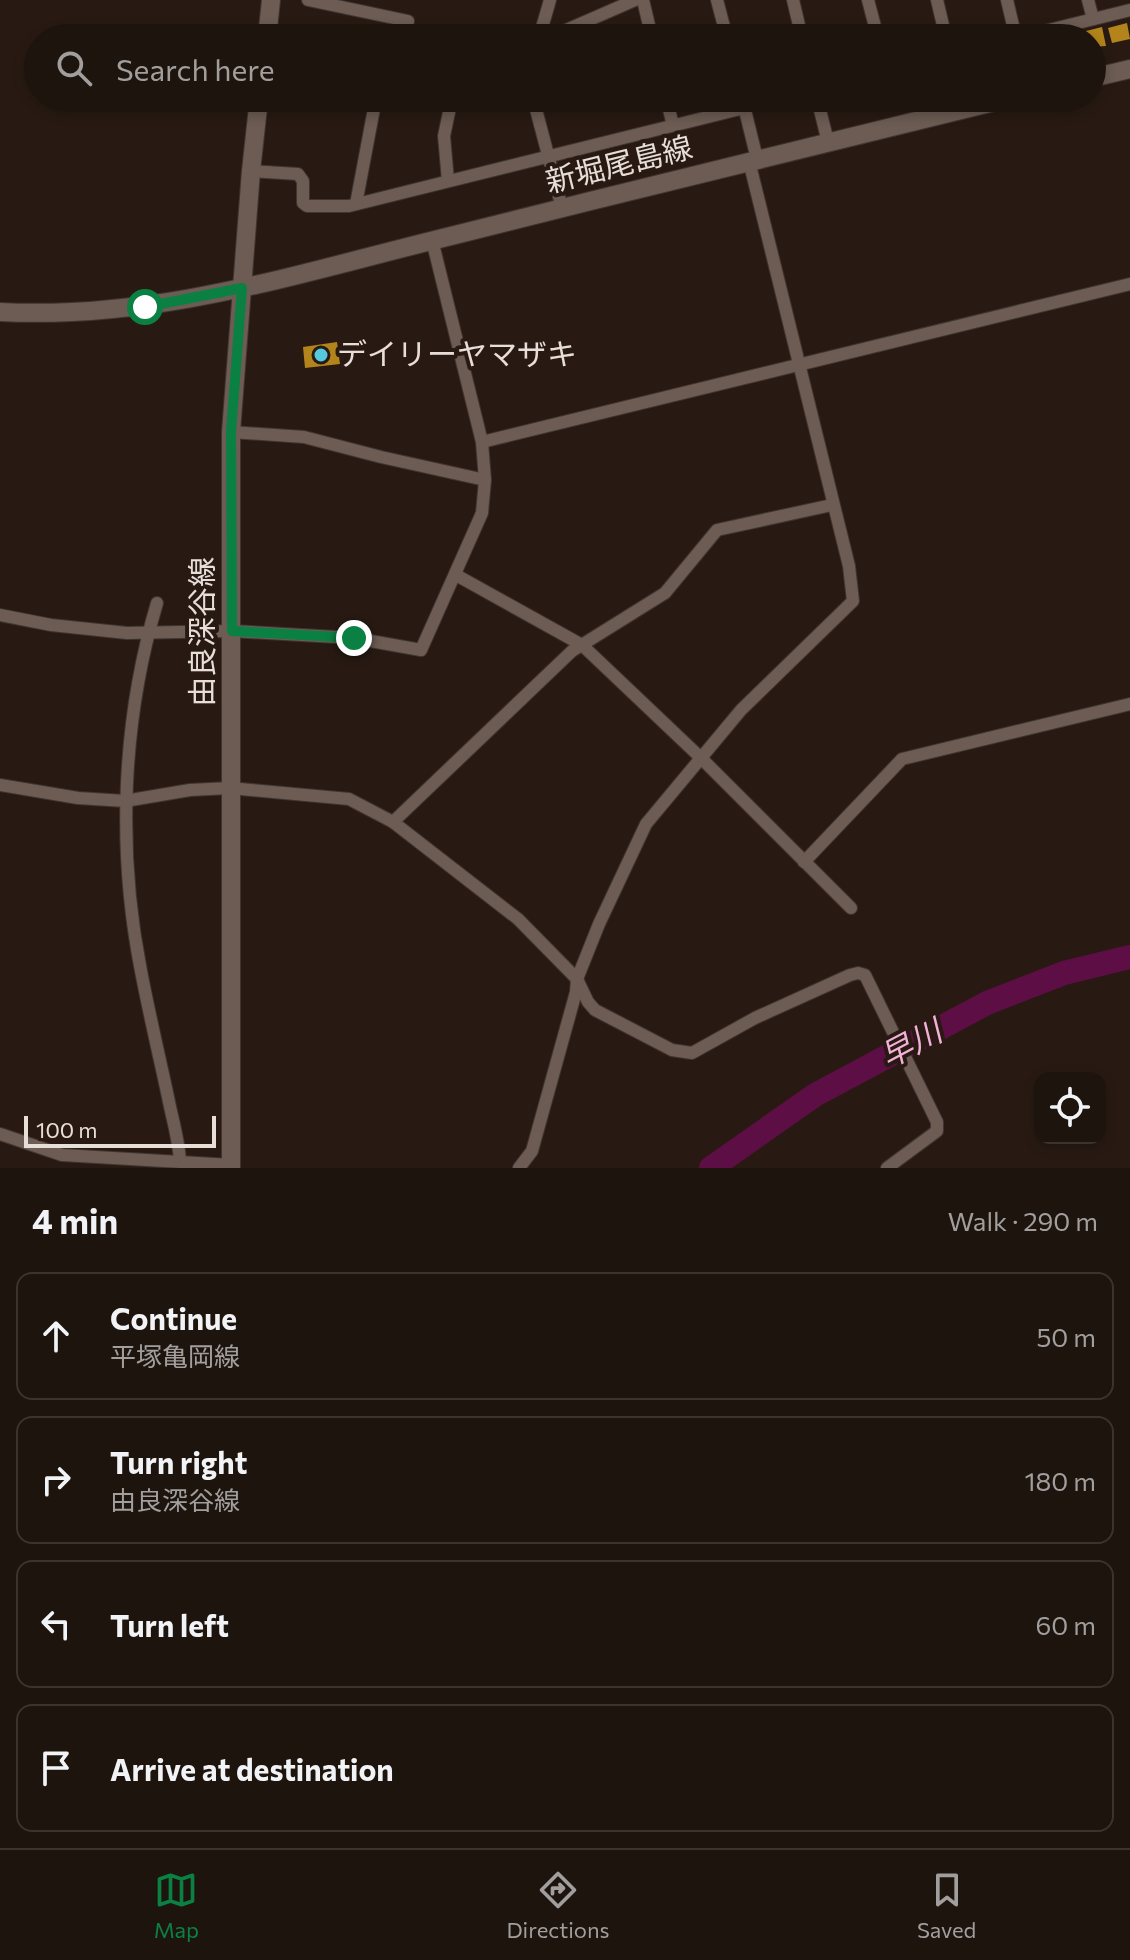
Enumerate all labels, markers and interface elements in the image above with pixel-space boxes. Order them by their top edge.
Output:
search box [24,24,1106,112]
icon: search [52,46,96,90]
text: Search here [116,50,275,87]
street label: 新堀尾島線 [541,126,696,199]
route start [127,289,163,325]
place label: デイリーヤマザキ [337,334,577,371]
marker: デイリーヤマザキ [312,346,330,364]
street label: 由良深谷線 [182,557,219,707]
route end [336,620,372,656]
water label: 早川 [872,1008,950,1075]
map controls [1034,1072,1106,1144]
button: locate [1034,1072,1106,1144]
scale bar [24,1112,216,1148]
text: 100 m [36,1116,98,1143]
text: 4 min [32,1199,118,1241]
text: Walk · 290 m [948,1205,1098,1236]
text: Continue [110,1299,237,1336]
icon: ahead [34,1314,78,1358]
text: 50 m [1036,1321,1096,1352]
text: 平塚亀岡線 [110,1340,240,1371]
text: Turn right [110,1443,247,1480]
icon: right [34,1458,78,1502]
text: 180 m [1024,1465,1096,1496]
text: 由良深谷線 [110,1484,240,1515]
icon: left [34,1602,78,1646]
text: Turn left [110,1606,229,1643]
text: 60 m [1036,1609,1096,1640]
icon: arrive [34,1746,78,1790]
text: Arrive at destination [110,1750,394,1787]
tab: Map [154,1868,199,1943]
tab: Directions [506,1868,610,1943]
tab: Saved [917,1868,976,1943]

